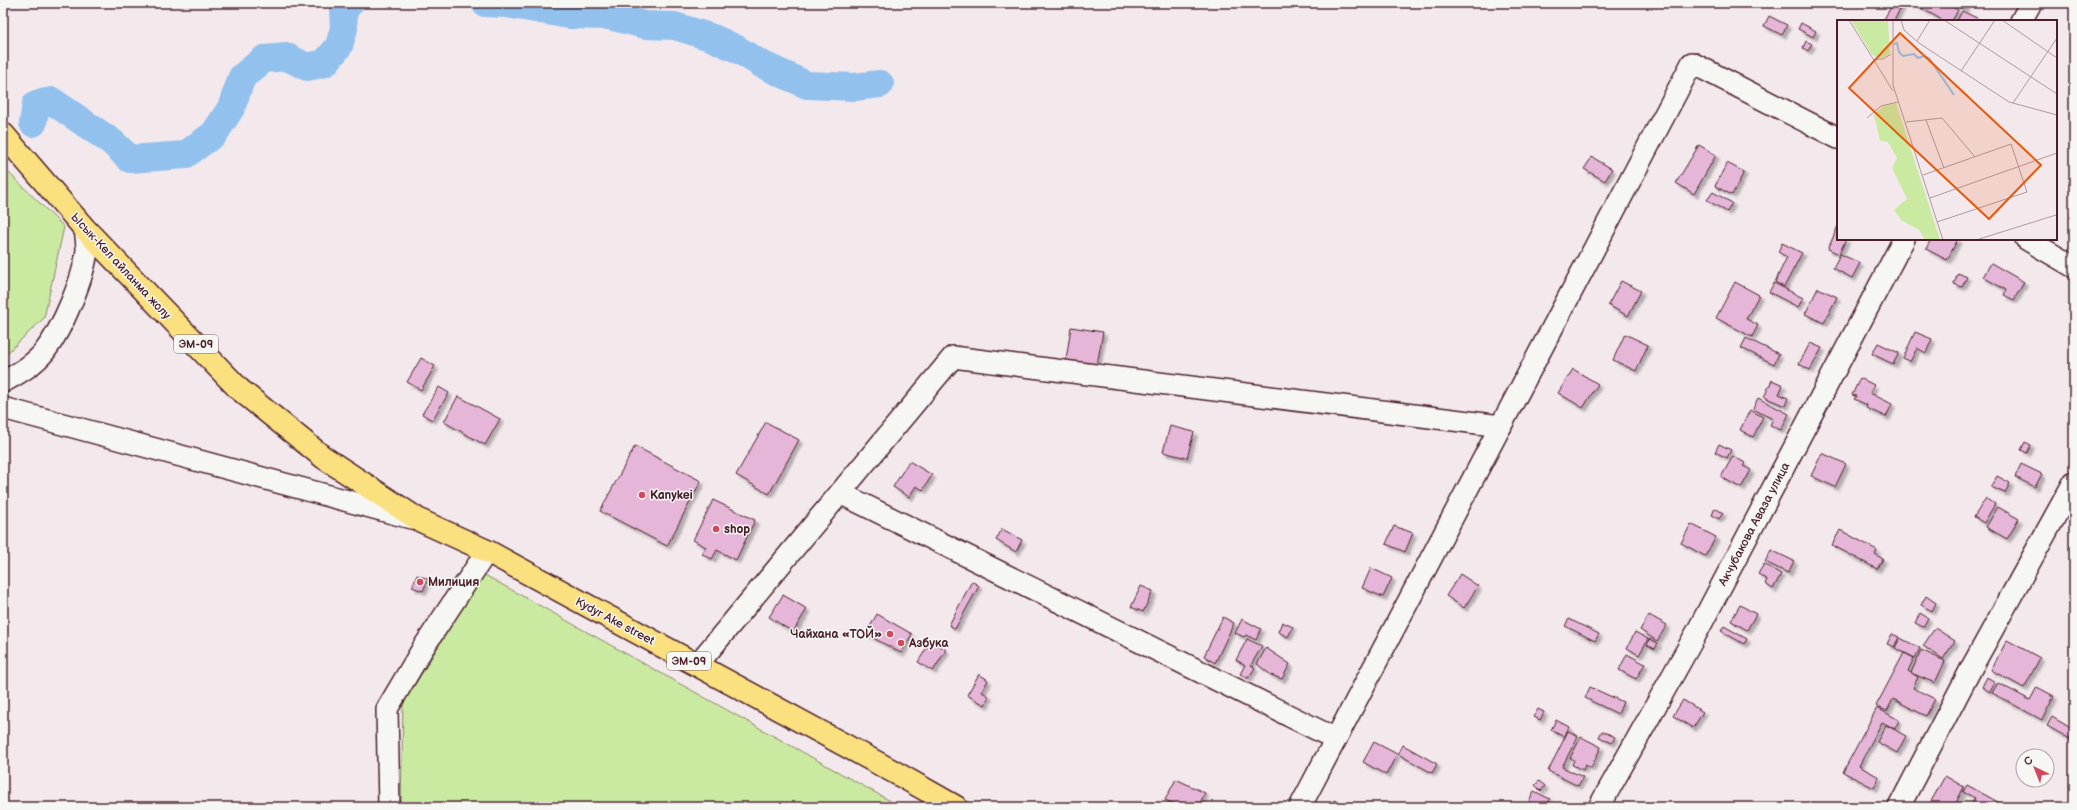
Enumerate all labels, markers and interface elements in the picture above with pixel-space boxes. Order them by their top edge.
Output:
inset map [1837,20,2057,240]
street label: Ысык-Көл айланма жолу [67,210,174,323]
road number: ЭМ-09 [174,335,218,353]
street label: Акчубакова Аваза улица [1715,460,1793,590]
place label: Kanykei [650,488,693,503]
marker: Kanykei [637,490,647,500]
place label: shop [724,522,750,537]
marker: shop [711,524,721,534]
place label: Милиция [428,575,479,590]
marker: Милиция [415,577,425,587]
street label: Kydyr Ake street [573,594,657,649]
place label: Чайхана «ТОЙ» [790,625,882,642]
marker: Чайхана «ТОЙ» [885,629,895,639]
place label: Азбука [908,636,949,651]
marker: Азбука [896,638,906,648]
road number: ЭМ-09 [667,652,711,670]
north arrow [2015,748,2055,788]
text: С [2021,753,2036,768]

